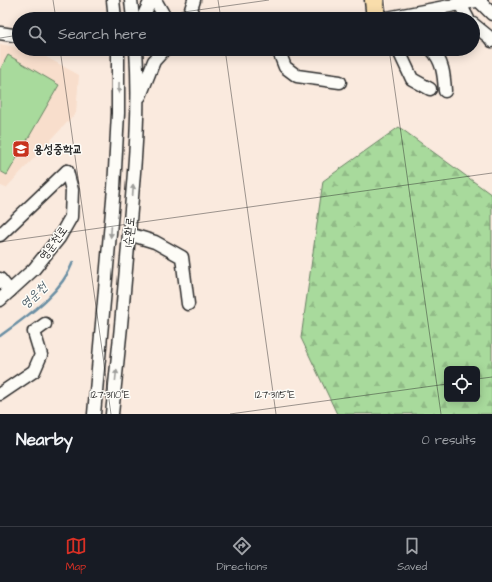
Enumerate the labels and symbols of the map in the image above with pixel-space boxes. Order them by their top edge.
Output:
one-way arrow [115,82,122,94]
school or university icon: 용성중학교 [11,139,31,159]
place label: 용성중학교 [34,141,82,158]
one-way arrow [129,184,136,196]
street label: 1순환로 [120,216,139,248]
street label: 영운천로 [35,223,72,264]
one-way arrow [107,226,114,238]
water label: 영운천 [16,277,52,313]
one-way arrow [113,369,119,381]
text: 127°31'10"E [90,388,130,402]
text: 127°31'15"E [255,388,295,402]

